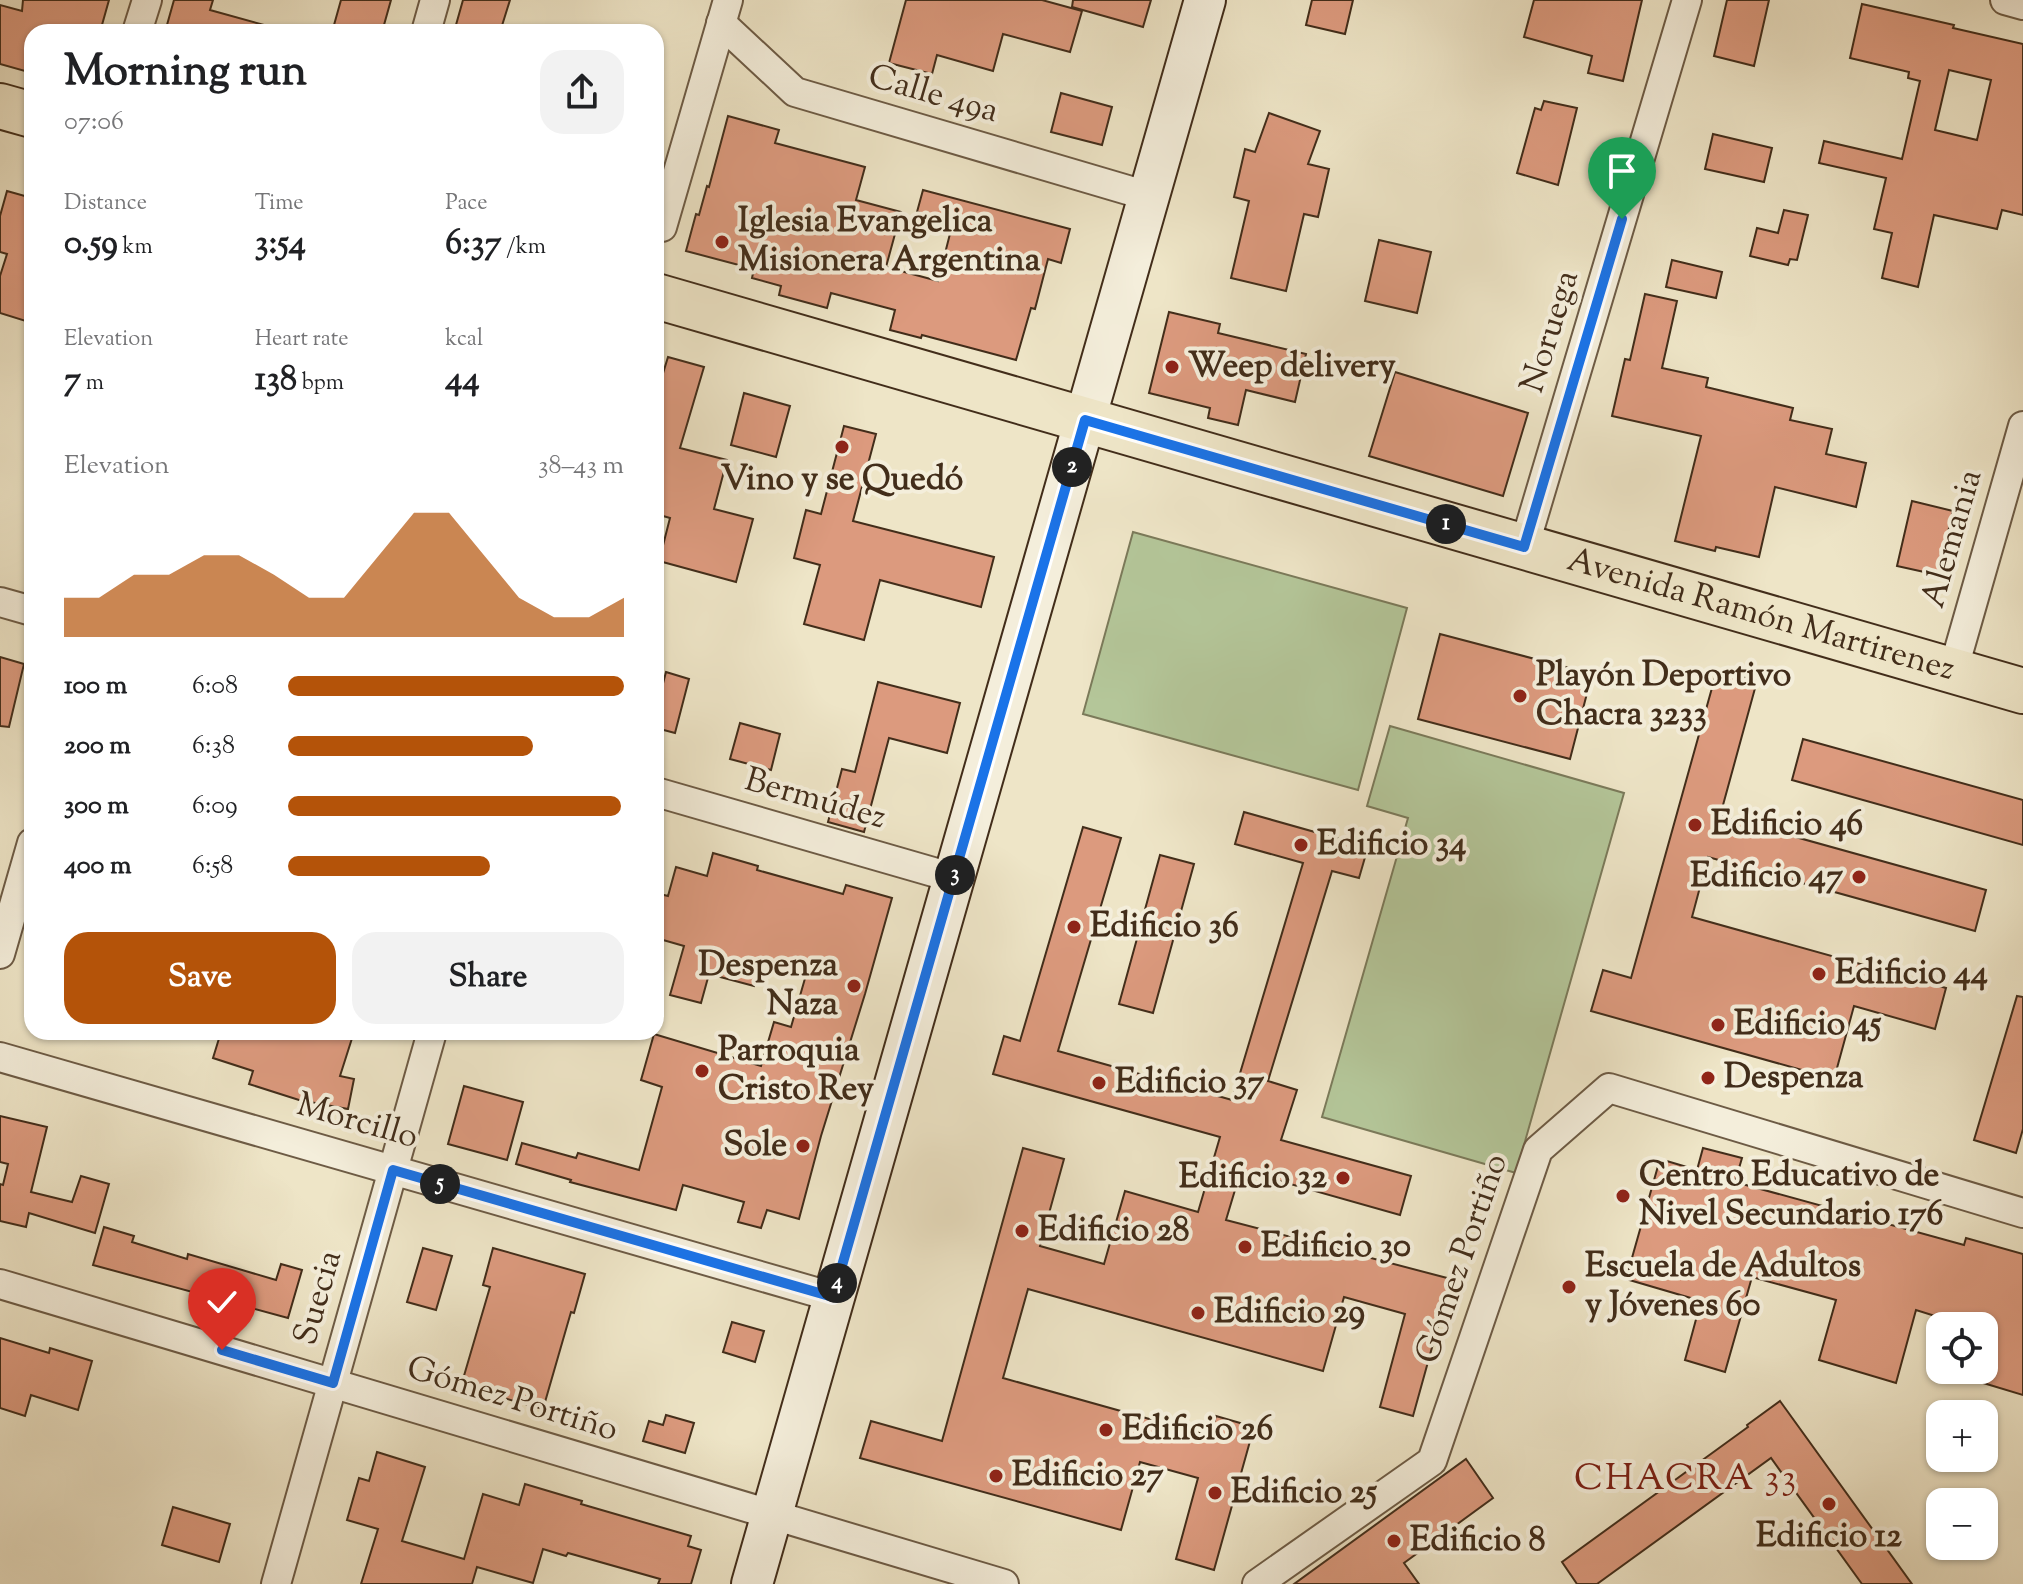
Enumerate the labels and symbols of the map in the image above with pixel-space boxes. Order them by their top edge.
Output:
street label: Calle 49a [862,53,1004,137]
pin [1588,137,1656,219]
place label: Iglesia Evangelica Misionera Argentina [738,198,1041,286]
marker: Iglesia Evangelica Misionera Argentina [713,233,731,251]
street label: Noruega [1509,265,1593,399]
place label: Weep delivery [1188,343,1396,392]
marker: Weep delivery [1163,358,1181,376]
marker: Vino y se Quedó [833,438,851,456]
pin: 2 [1052,447,1092,487]
place label: Vino y se Quedó [721,456,963,505]
street label: Alemania [1910,464,1996,614]
pin: 1 [1426,504,1466,544]
street label: Avenida Ramón Martirenez [1561,536,1960,695]
place label: Playón Deportivo Chacra 3233 [1536,652,1791,740]
marker: Playón Deportivo Chacra 3233 [1511,687,1529,705]
street label: Bermúdez [739,756,891,844]
place label: Edificio 46 [1711,801,1863,850]
marker: Edificio 46 [1686,816,1704,834]
place label: Edificio 34 [1317,821,1466,870]
marker: Edificio 34 [1292,836,1310,854]
place label: Edificio 47 [1690,853,1843,902]
pin: 3 [935,855,975,895]
marker: Edificio 47 [1850,868,1868,886]
place label: Edificio 36 [1090,903,1239,952]
marker: Edificio 36 [1065,918,1083,936]
place label: Despenza Naza [699,942,838,1030]
place label: Edificio 44 [1835,950,1988,999]
marker: Edificio 44 [1810,965,1828,983]
marker: Despenza Naza [845,977,863,995]
place label: Edificio 45 [1734,1001,1882,1050]
marker: Edificio 45 [1709,1016,1727,1034]
place label: Parroquia Cristo Rey [718,1027,874,1115]
place label: Despenza [1724,1054,1864,1103]
place label: Edificio 37 [1115,1059,1264,1108]
marker: Parroquia Cristo Rey [693,1062,711,1080]
marker: Despenza [1699,1069,1717,1087]
marker: Edificio 37 [1090,1074,1108,1092]
street label: Morcillo [290,1081,424,1163]
place label: Sole [723,1122,787,1171]
marker: Sole [794,1137,812,1155]
street label: Gómez Portiño [1404,1148,1522,1370]
place label: Centro Educativo de Nivel Secundario 176 [1639,1152,1943,1240]
place label: Edificio 32 [1179,1154,1327,1203]
pin: 5 [420,1164,460,1204]
marker: Edificio 32 [1334,1169,1352,1187]
marker: Centro Educativo de Nivel Secundario 176 [1614,1187,1632,1205]
place label: Edificio 28 [1038,1207,1189,1256]
marker: Edificio 28 [1013,1222,1031,1240]
place label: Edificio 30 [1261,1223,1411,1272]
marker: Edificio 30 [1236,1238,1254,1256]
place label: Escuela de Adultos y Jóvenes 60 [1585,1243,1861,1331]
street label: Suecia [282,1245,356,1351]
pin: 4 [817,1263,857,1303]
pin [188,1268,256,1350]
marker: Escuela de Adultos y Jóvenes 60 [1560,1278,1578,1296]
place label: Edificio 29 [1214,1289,1365,1338]
marker: Edificio 29 [1189,1304,1207,1322]
street label: Gómez Portiño [400,1345,624,1455]
place label: Edificio 26 [1122,1406,1273,1455]
marker: Edificio 26 [1097,1421,1115,1439]
place label: Edificio 27 [1012,1452,1163,1501]
district label: CHACRA 33 [1574,1454,1798,1506]
marker: Edificio 27 [987,1467,1005,1485]
place label: Edificio 25 [1231,1469,1377,1518]
marker: Edificio 25 [1206,1484,1224,1502]
marker: Edificio 12 [1820,1495,1838,1513]
place label: Edificio 12 [1756,1513,1902,1562]
place label: Edificio 8 [1410,1517,1546,1566]
marker: Edificio 8 [1385,1532,1403,1550]

